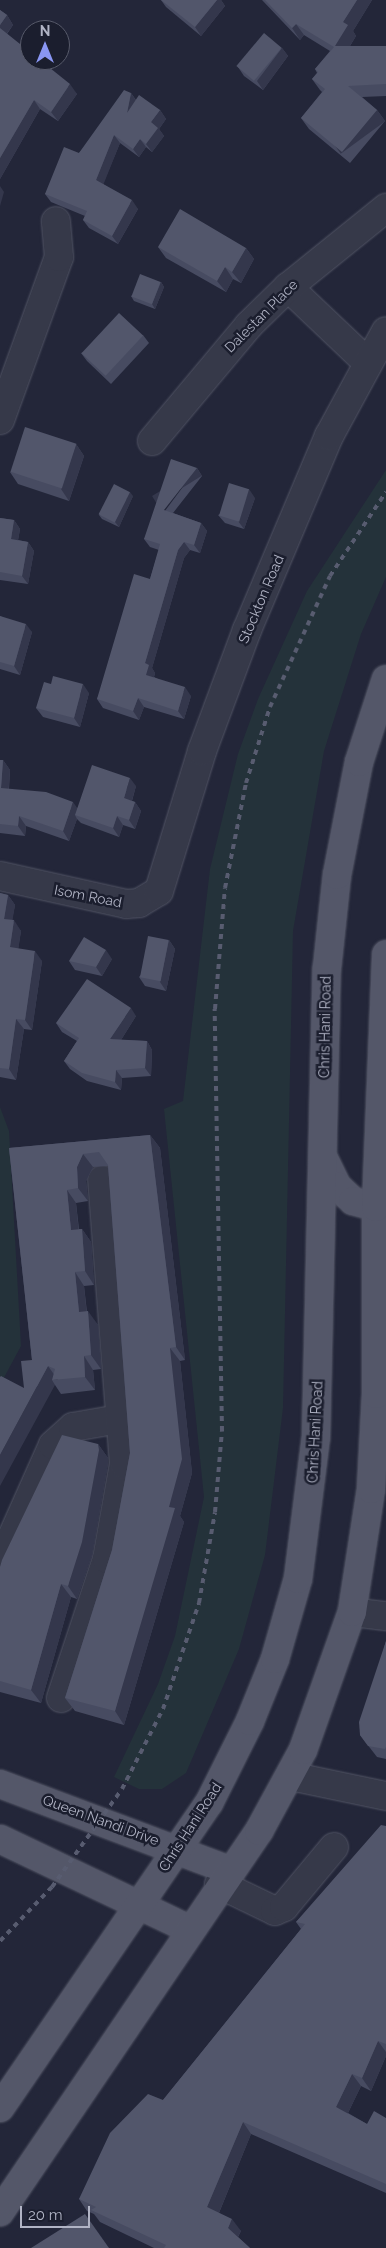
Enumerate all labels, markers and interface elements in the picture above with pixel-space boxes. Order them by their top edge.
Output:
north arrow [20,20,70,70]
text: N [40,23,50,39]
street label: Dalestan Place [221,276,301,356]
street label: Stockton Road [235,552,287,646]
street label: Isom Road [53,881,123,911]
street label: Chris Hani Road [316,976,334,1078]
street label: Chris Hani Road [304,1380,326,1484]
street label: Chris Hani Road [155,1780,225,1874]
street label: Queen Nandi Drive [41,1791,161,1849]
scale bar [22,2196,92,2228]
text: 20 m [28,2206,63,2224]

